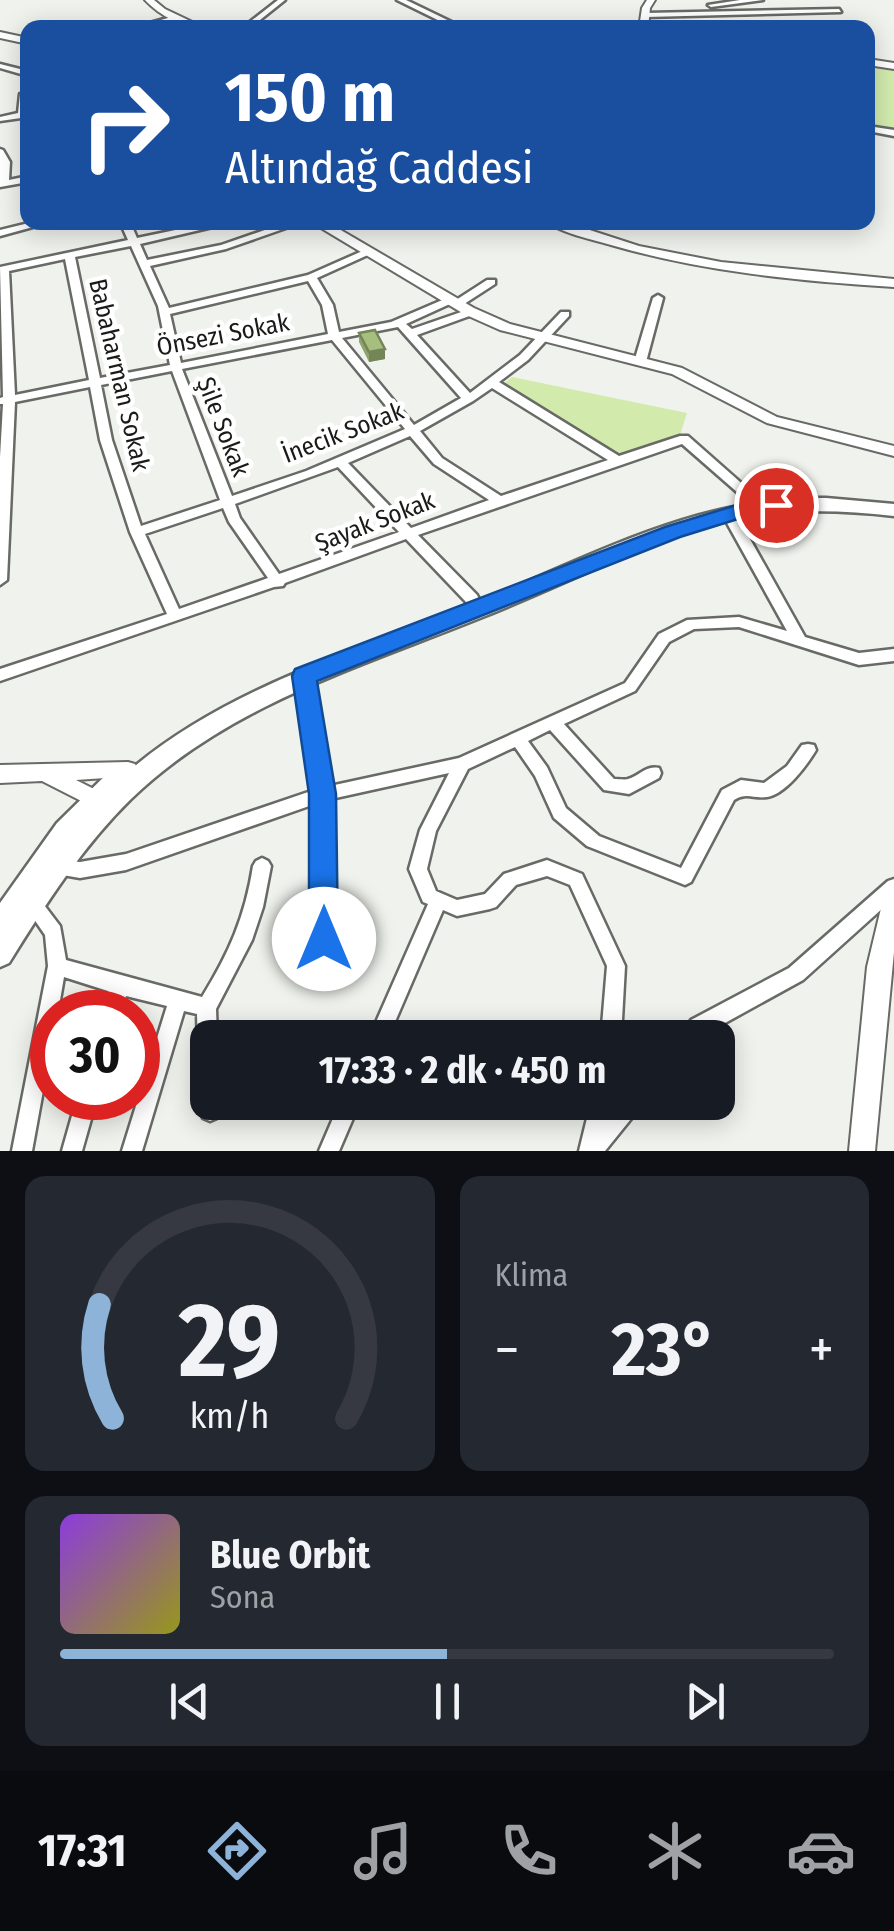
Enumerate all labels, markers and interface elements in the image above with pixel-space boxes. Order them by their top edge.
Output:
text: 150 m [225,56,395,140]
icon: right [60,60,190,190]
text: Altındağ Caddesi [225,141,533,195]
street label: Babaharman Sokak [82,276,156,475]
street label: Önsezi Sokak [154,306,292,363]
street label: Şile Sokak [190,373,256,481]
street label: İnecik Sokak [278,395,408,470]
pin [734,463,819,548]
icon: arrive [749,478,804,533]
street label: Şayak Sokak [311,485,439,559]
position arrow [272,887,376,991]
speed limit sign: 30 [30,990,160,1120]
text: 17:33 · 2 dk · 450 m [319,1047,606,1093]
text: Klima [495,1256,568,1294]
text: 29 [178,1279,280,1404]
text: 23° [611,1305,717,1395]
text: − [495,1317,519,1383]
text: + [809,1317,834,1383]
text: km/h [190,1395,270,1437]
text: Blue Orbit [210,1532,370,1578]
text: Sona [210,1578,275,1616]
icon: previous [162,1674,217,1729]
icon: pause [420,1674,475,1729]
icon: next [678,1674,733,1729]
icon: directions [202,1816,272,1886]
icon: music [348,1816,418,1886]
icon: phone [494,1816,564,1886]
icon: climate [640,1816,710,1886]
icon: car [786,1816,856,1886]
text: 17:31 [38,1824,127,1878]

